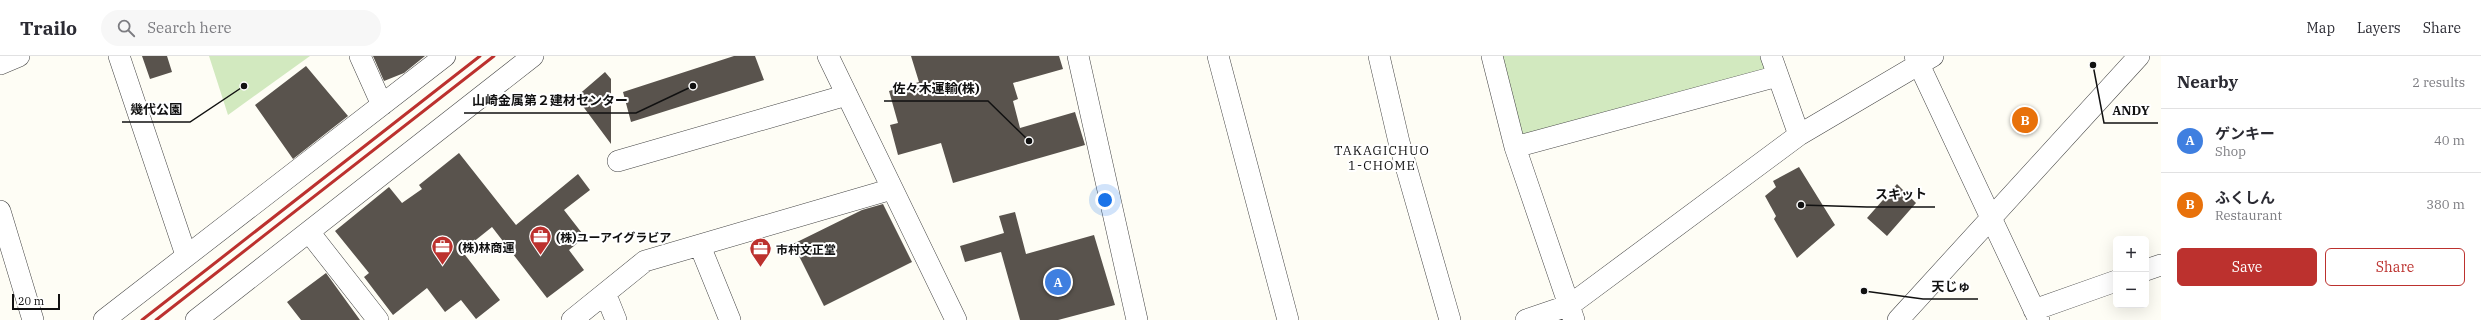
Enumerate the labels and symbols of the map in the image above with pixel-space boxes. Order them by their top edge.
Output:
callout: 佐々木運輸(株) [884,76,988,101]
text: 佐々木運輸(株) [892,80,980,97]
callout: 山崎金属第２建材センター [464,88,636,113]
text: 山崎金属第２建材センター [472,92,628,109]
callout: 幾代公園 [122,97,190,122]
callout: ANDY [2104,98,2158,123]
text: 幾代公園 [130,101,182,118]
text: ANDY [2112,102,2150,119]
pin: B [2012,105,2038,135]
district label: TAKAGICHUO 1-CHOME [1334,142,1430,174]
callout: スキット [1867,182,1935,207]
text: スキット [1875,186,1927,203]
your location [1095,190,1115,210]
office icon: (株)ユーアイグラビア [528,224,554,257]
place label: (株)ユーアイグラビア [556,230,671,245]
office icon: (株)林商運 [429,234,455,267]
office icon: 市村文正堂 [748,236,774,269]
place label: (株)林商運 [458,240,515,255]
place label: 市村文正堂 [776,242,836,257]
pin: A [1045,267,1071,297]
callout: 天じゅ [1923,274,1978,299]
text: 天じゅ [1931,278,1971,295]
scale bar [12,292,60,311]

